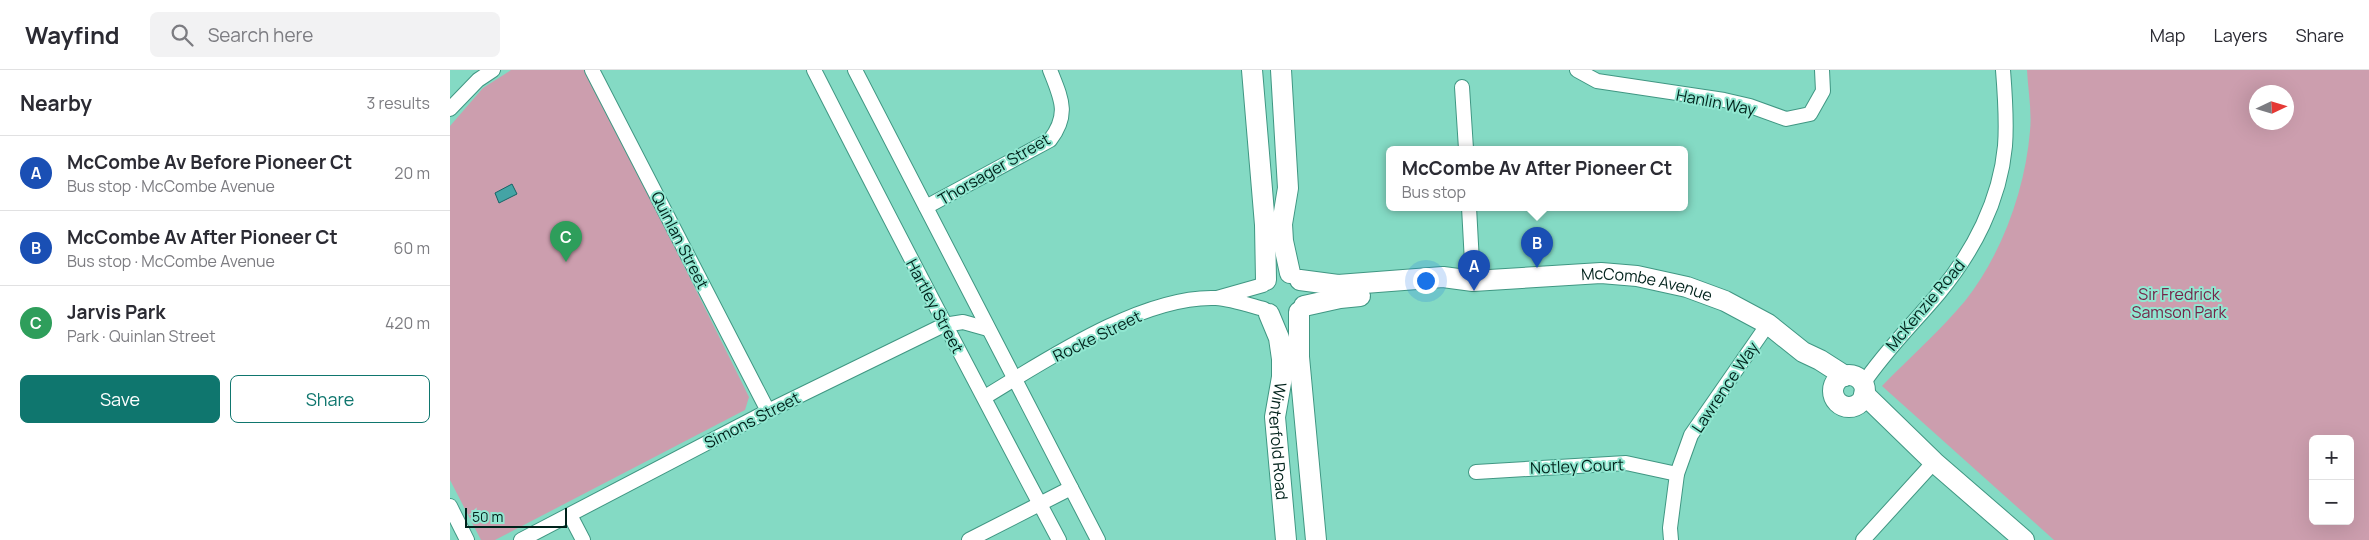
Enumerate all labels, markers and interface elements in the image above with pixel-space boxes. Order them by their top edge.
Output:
search box [150,12,500,57]
text: Wayfind [25,18,120,51]
icon: search [168,21,196,49]
text: Search here [208,22,313,48]
text: Map [2150,23,2185,47]
text: Layers [2213,23,2267,47]
text: Share [2295,23,2344,47]
street label: Hanlin Way [1674,84,1758,121]
north arrow [2249,85,2294,130]
text: Nearby [20,89,92,117]
text: 3 results [367,92,430,114]
street label: Thorsager Street [934,128,1054,210]
popup [1386,146,1688,211]
text: McCombe Av Before Pioneer Ct [67,149,352,175]
text: McCombe Av After Pioneer Ct [1402,155,1672,181]
text: A [31,162,41,184]
text: 20 m [394,162,430,184]
text: Bus stop · McCombe Avenue [67,175,275,197]
text: Bus stop [1402,181,1466,203]
street label: Quinlan Street [646,187,714,293]
pin: C [550,221,582,262]
text: McCombe Av After Pioneer Ct [67,224,338,250]
pin: B [1521,227,1553,268]
text: B [31,237,41,259]
text: 60 m [394,237,430,259]
text: Bus stop · McCombe Avenue [67,250,275,272]
pin: A [1458,250,1490,291]
street label: Hartley Street [901,255,969,357]
street label: McKenzie Road [1880,255,1970,355]
street label: McCombe Avenue [1580,262,1716,306]
your location [1413,268,1439,294]
park label: Sir Fredrick Samson Park [2132,283,2227,323]
text: Jarvis Park [67,299,166,325]
street label: Rocke Street [1049,305,1145,367]
text: C [30,312,42,334]
text: 420 m [385,312,430,334]
text: Park · Quinlan Street [67,325,216,347]
street label: Lawrence Way [1686,337,1764,437]
button: Save [20,375,220,423]
button: Share [230,375,430,423]
street label: Winterfold Road [1264,381,1293,501]
street label: Simons Street [700,386,804,454]
map controls [2309,435,2354,525]
button: + [2309,435,2354,480]
street label: Notley Court [1530,453,1624,479]
button: − [2309,480,2354,525]
scale bar [465,505,568,528]
text: 50 m [472,507,503,526]

